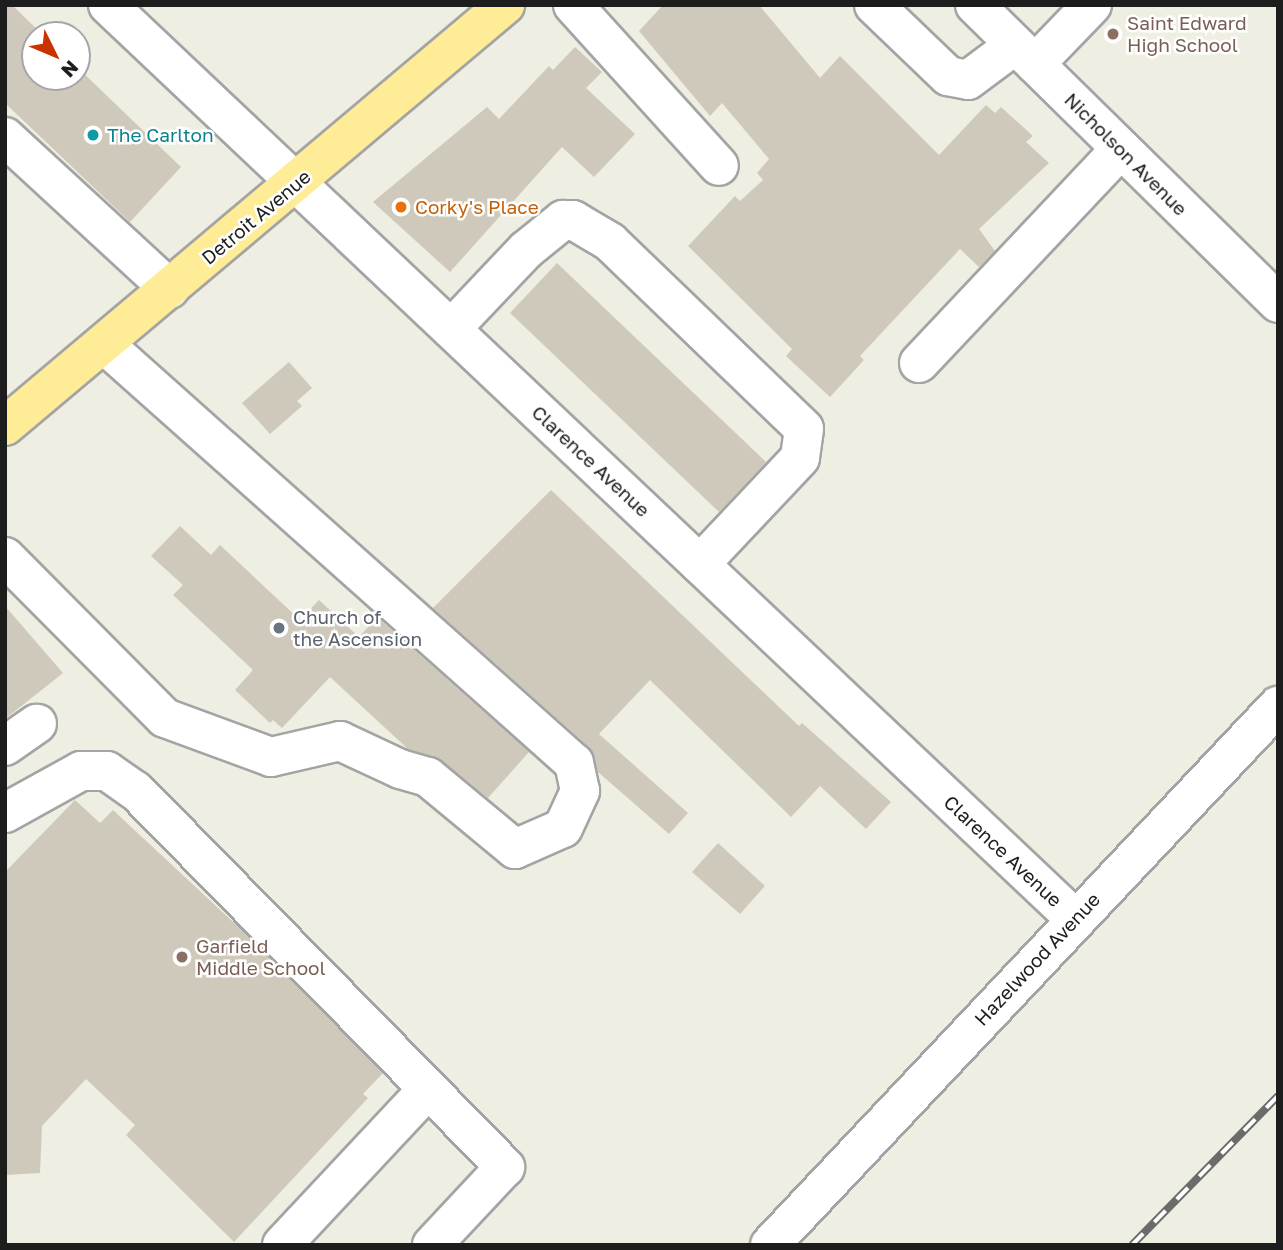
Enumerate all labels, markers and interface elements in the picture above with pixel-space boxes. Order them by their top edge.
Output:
place label: Saint Edward High School [1127,12,1247,56]
north arrow [21,21,91,91]
marker: Saint Edward High School [1105,26,1121,42]
text: N [57,56,84,82]
street label: Nicholson Avenue [1060,88,1192,220]
place label: The Carlton [107,124,214,146]
marker: The Carlton [85,127,101,143]
street label: Detroit Avenue [197,165,315,269]
place label: Corky's Place [415,196,539,218]
marker: Corky's Place [393,199,409,215]
street label: Clarence Avenue [527,401,655,521]
place label: Church of the Ascension [293,606,422,650]
marker: Church of the Ascension [271,620,287,636]
street label: Clarence Avenue [939,791,1067,911]
street label: Hazelwood Avenue [970,888,1104,1030]
place label: Garfield Middle School [196,935,326,979]
marker: Garfield Middle School [174,949,190,965]

